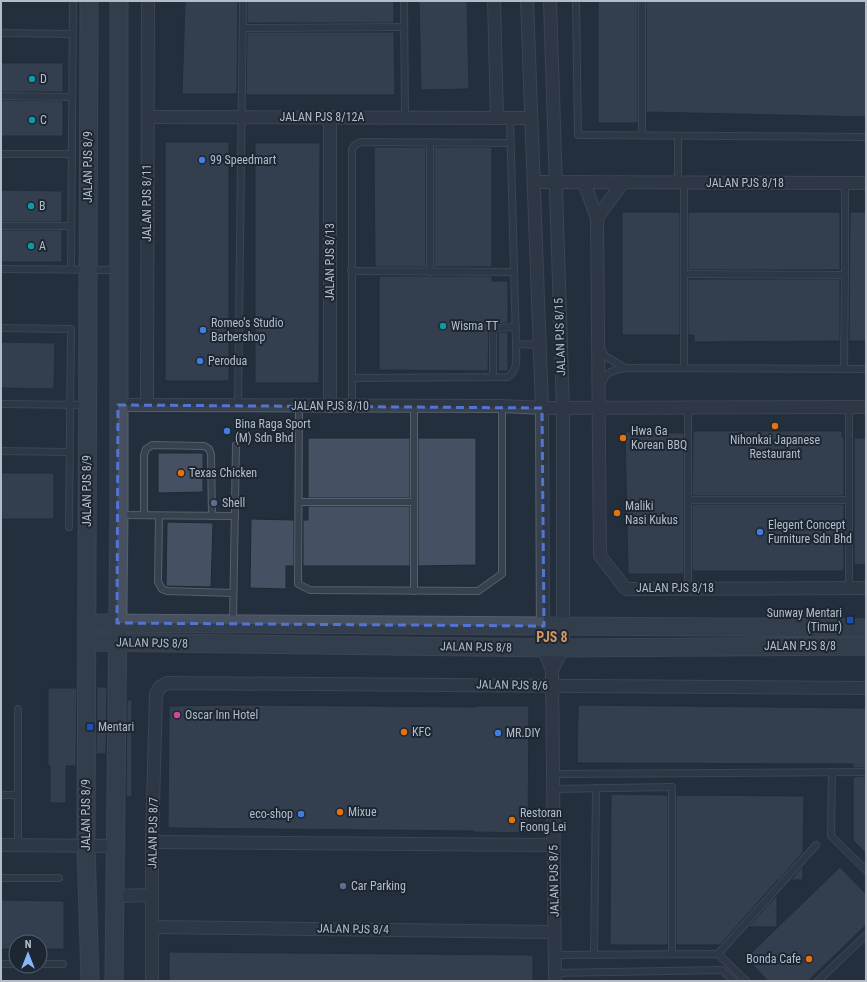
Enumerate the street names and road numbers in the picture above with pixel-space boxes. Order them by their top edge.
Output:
street label: JALAN PJS 8/12A [280,110,365,124]
street label: JALAN PJS 8/9 [81,131,95,203]
street label: JALAN PJS 8/11 [140,164,154,242]
street label: JALAN PJS 8/18 [706,176,784,190]
street label: JALAN PJS 8/13 [323,223,337,301]
street label: JALAN PJS 8/15 [552,298,568,376]
street label: JALAN PJS 8/10 [291,399,369,413]
street label: JALAN PJS 8/9 [80,455,94,527]
street label: JALAN PJS 8/18 [636,581,714,595]
street label: JALAN PJS 8/8 [116,635,188,651]
street label: JALAN PJS 8/8 [440,639,512,655]
street label: JALAN PJS 8/8 [764,639,836,653]
street label: JALAN PJS 8/6 [476,677,548,693]
street label: JALAN PJS 8/9 [79,779,93,851]
street label: JALAN PJS 8/7 [145,797,161,869]
street label: JALAN PJS 8/5 [546,845,562,917]
street label: JALAN PJS 8/4 [317,921,389,937]

